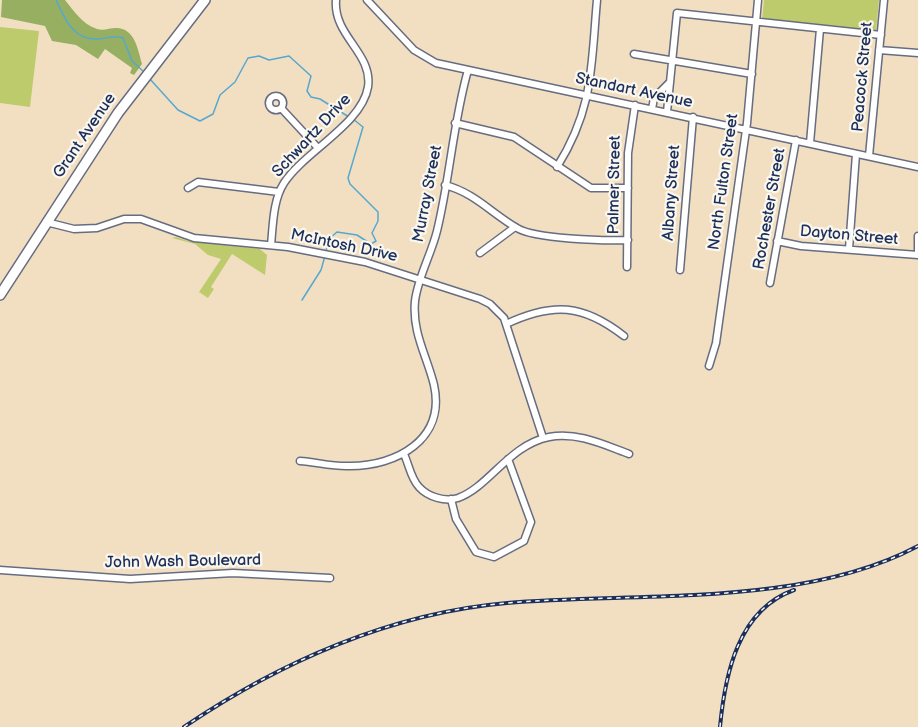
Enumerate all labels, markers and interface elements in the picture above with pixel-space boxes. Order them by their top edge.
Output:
street label: Peacock Street [849,21,877,133]
street label: Standart Avenue [574,69,694,113]
street label: Grant Avenue [50,90,120,182]
street label: Schwartz Drive [268,90,356,182]
street label: North Fulton Street [705,112,743,252]
street label: Palmer Street [605,135,625,235]
street label: Murray Street [409,144,447,244]
street label: Albany Street [659,144,685,242]
street label: Rochester Street [750,147,790,271]
street label: Dayton Street [799,222,899,250]
street label: McIntosh Drive [289,225,399,267]
street label: John Wash Boulevard [105,551,261,573]

